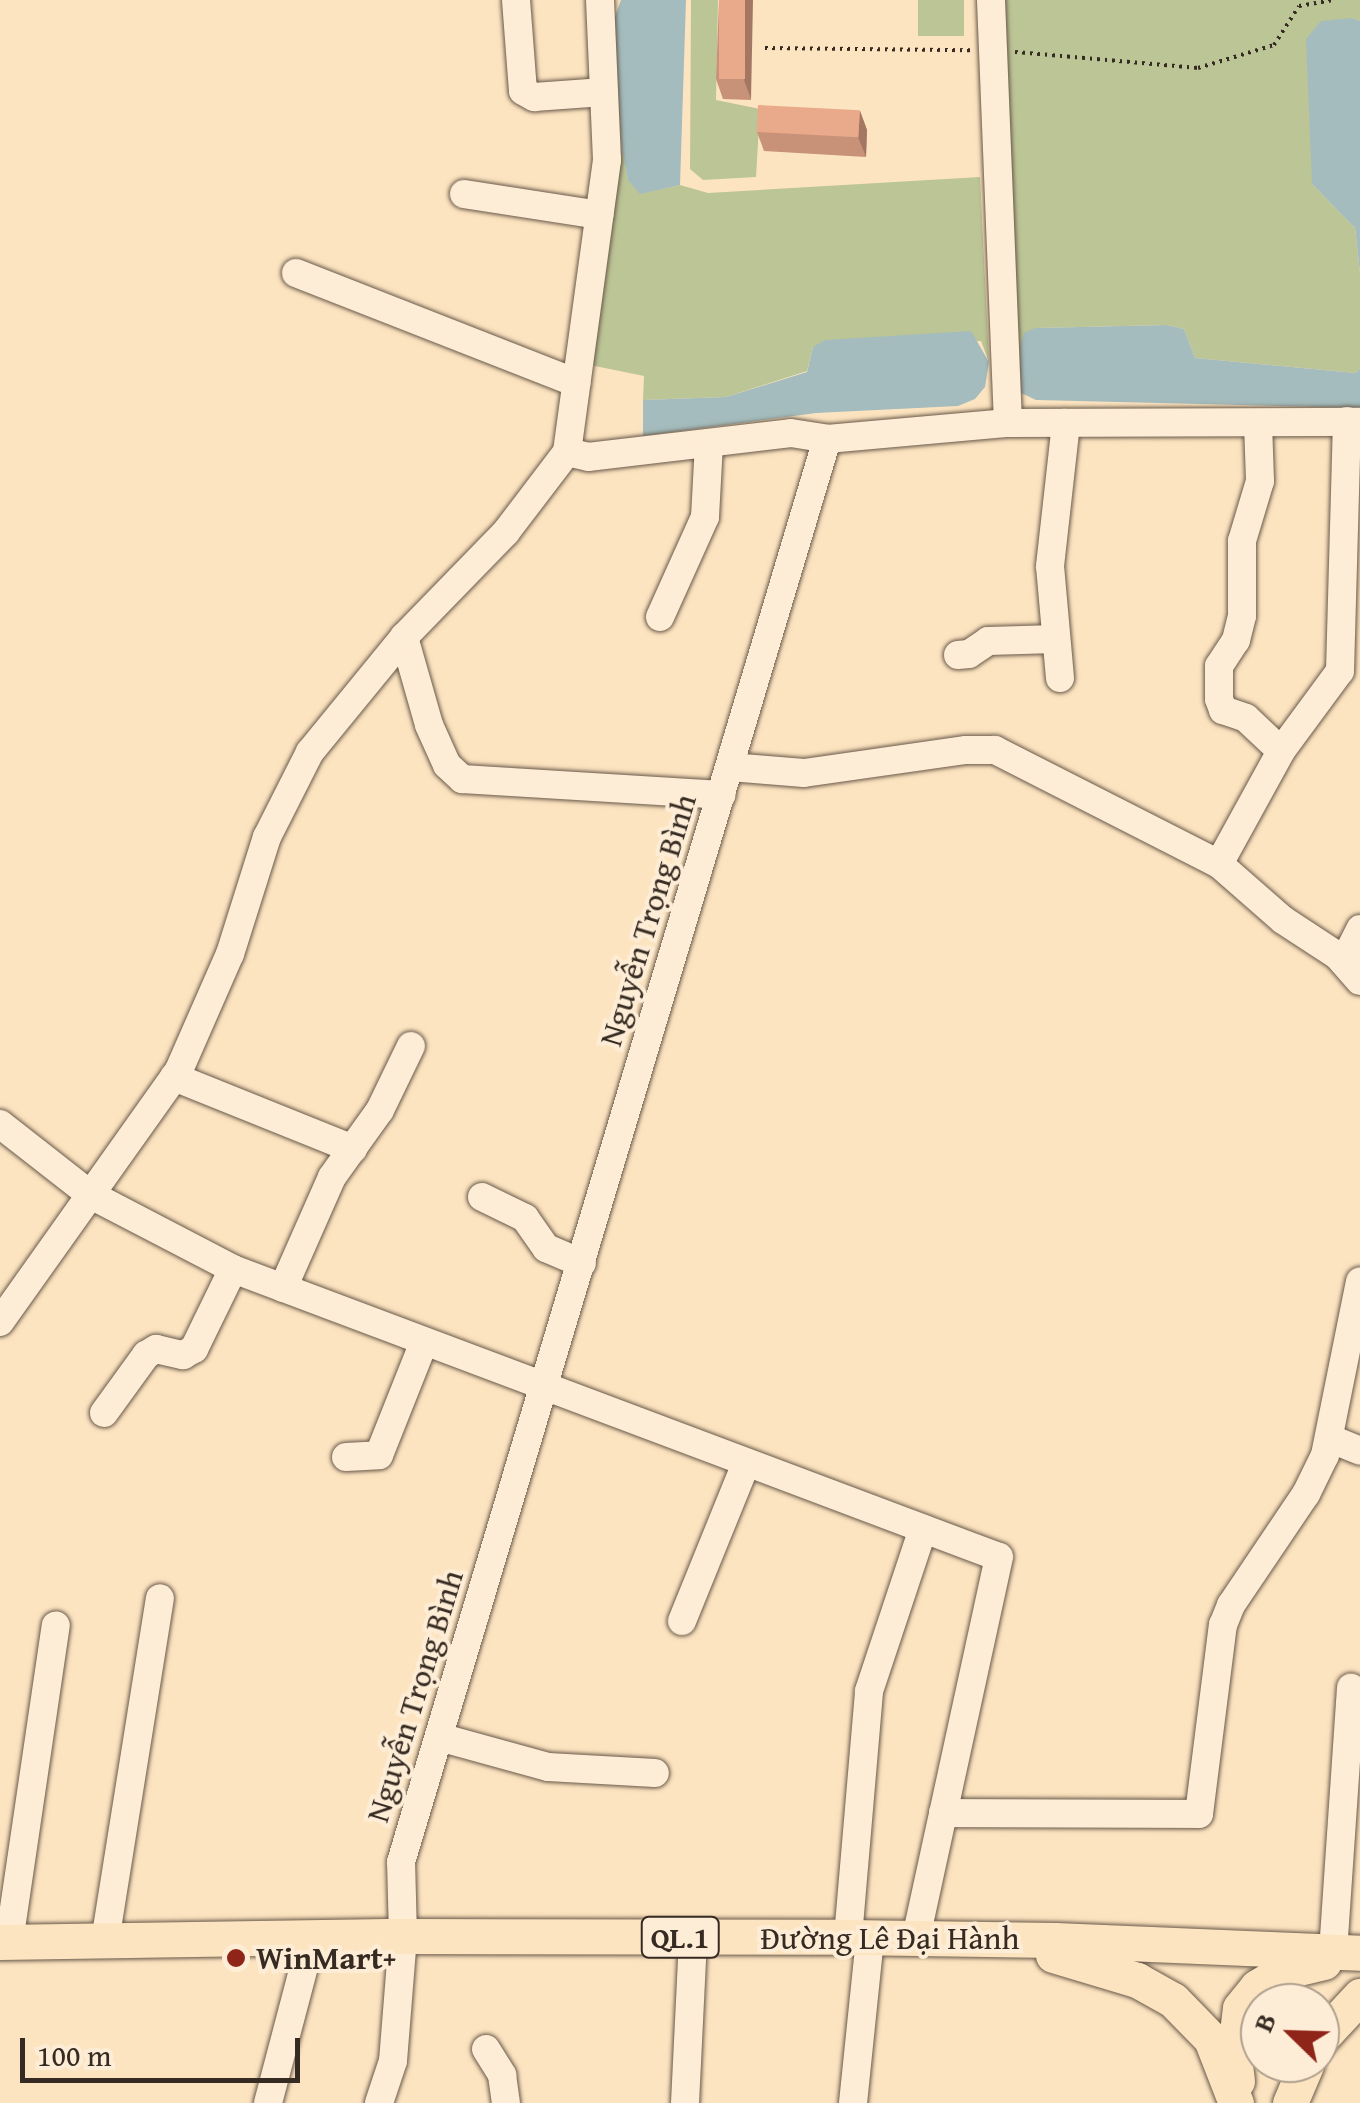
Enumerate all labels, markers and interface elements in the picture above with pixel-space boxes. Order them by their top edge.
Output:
street label: Nguyễn Trọng Bình [591,789,705,1051]
street label: Nguyễn Trọng Bình [358,1565,472,1827]
road number: QL.1 [640,1912,720,1962]
street label: Đường Lê Đại Hành [761,1919,1019,1957]
place label: WinMart+ [256,1939,396,1977]
marker: WinMart+ [225,1947,247,1969]
north arrow [1240,1983,1340,2083]
text: B [1242,2006,1286,2038]
scale bar [25,2018,305,2080]
text: 100 m [37,2033,111,2077]

